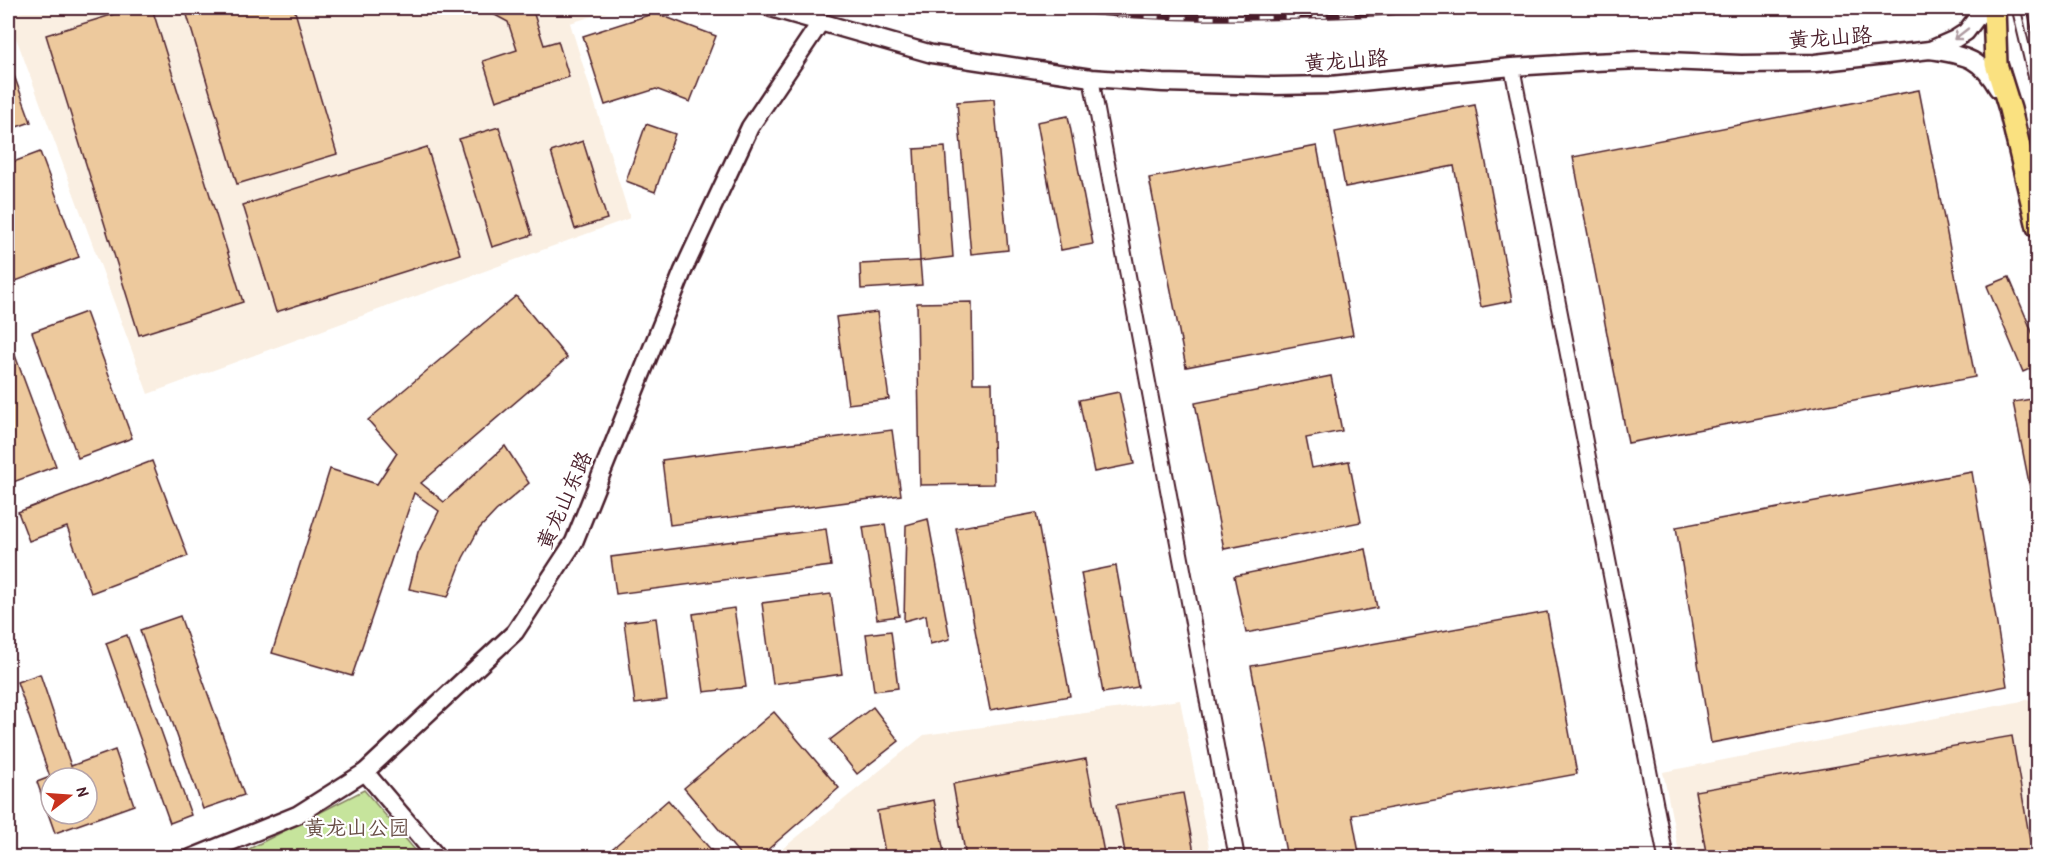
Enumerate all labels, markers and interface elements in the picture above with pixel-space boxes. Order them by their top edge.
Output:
street label: 黄龙山路 [1787,20,1873,54]
one-way arrow [1954,27,1970,40]
street label: 黄龙山路 [1303,43,1389,77]
street label: 黄龙山东路 [529,446,599,554]
north arrow [39,766,99,826]
text: N [72,784,95,799]
park label: 黄龙山公园 [305,813,410,842]

